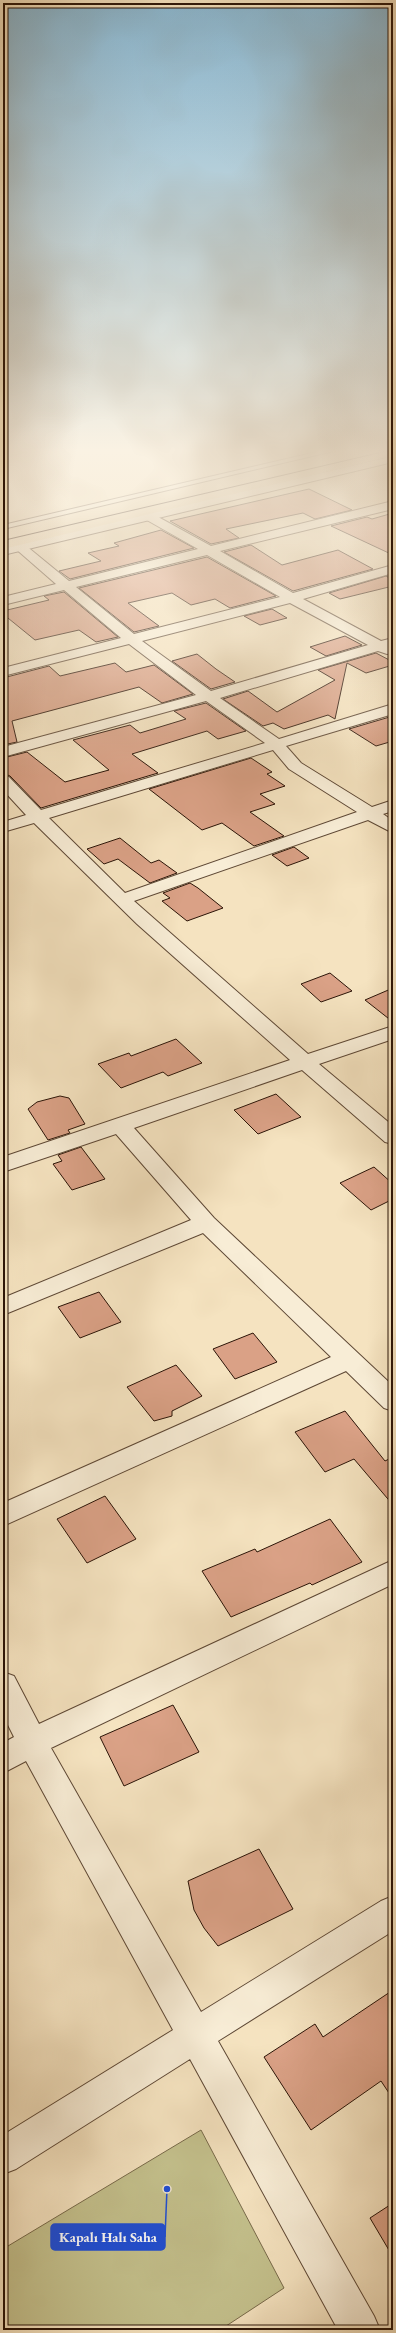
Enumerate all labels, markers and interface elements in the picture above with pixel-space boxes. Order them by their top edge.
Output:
callout: Kapalı Halı Saha [51,2224,165,2250]
text: Kapalı Halı Saha [59,2228,158,2246]

